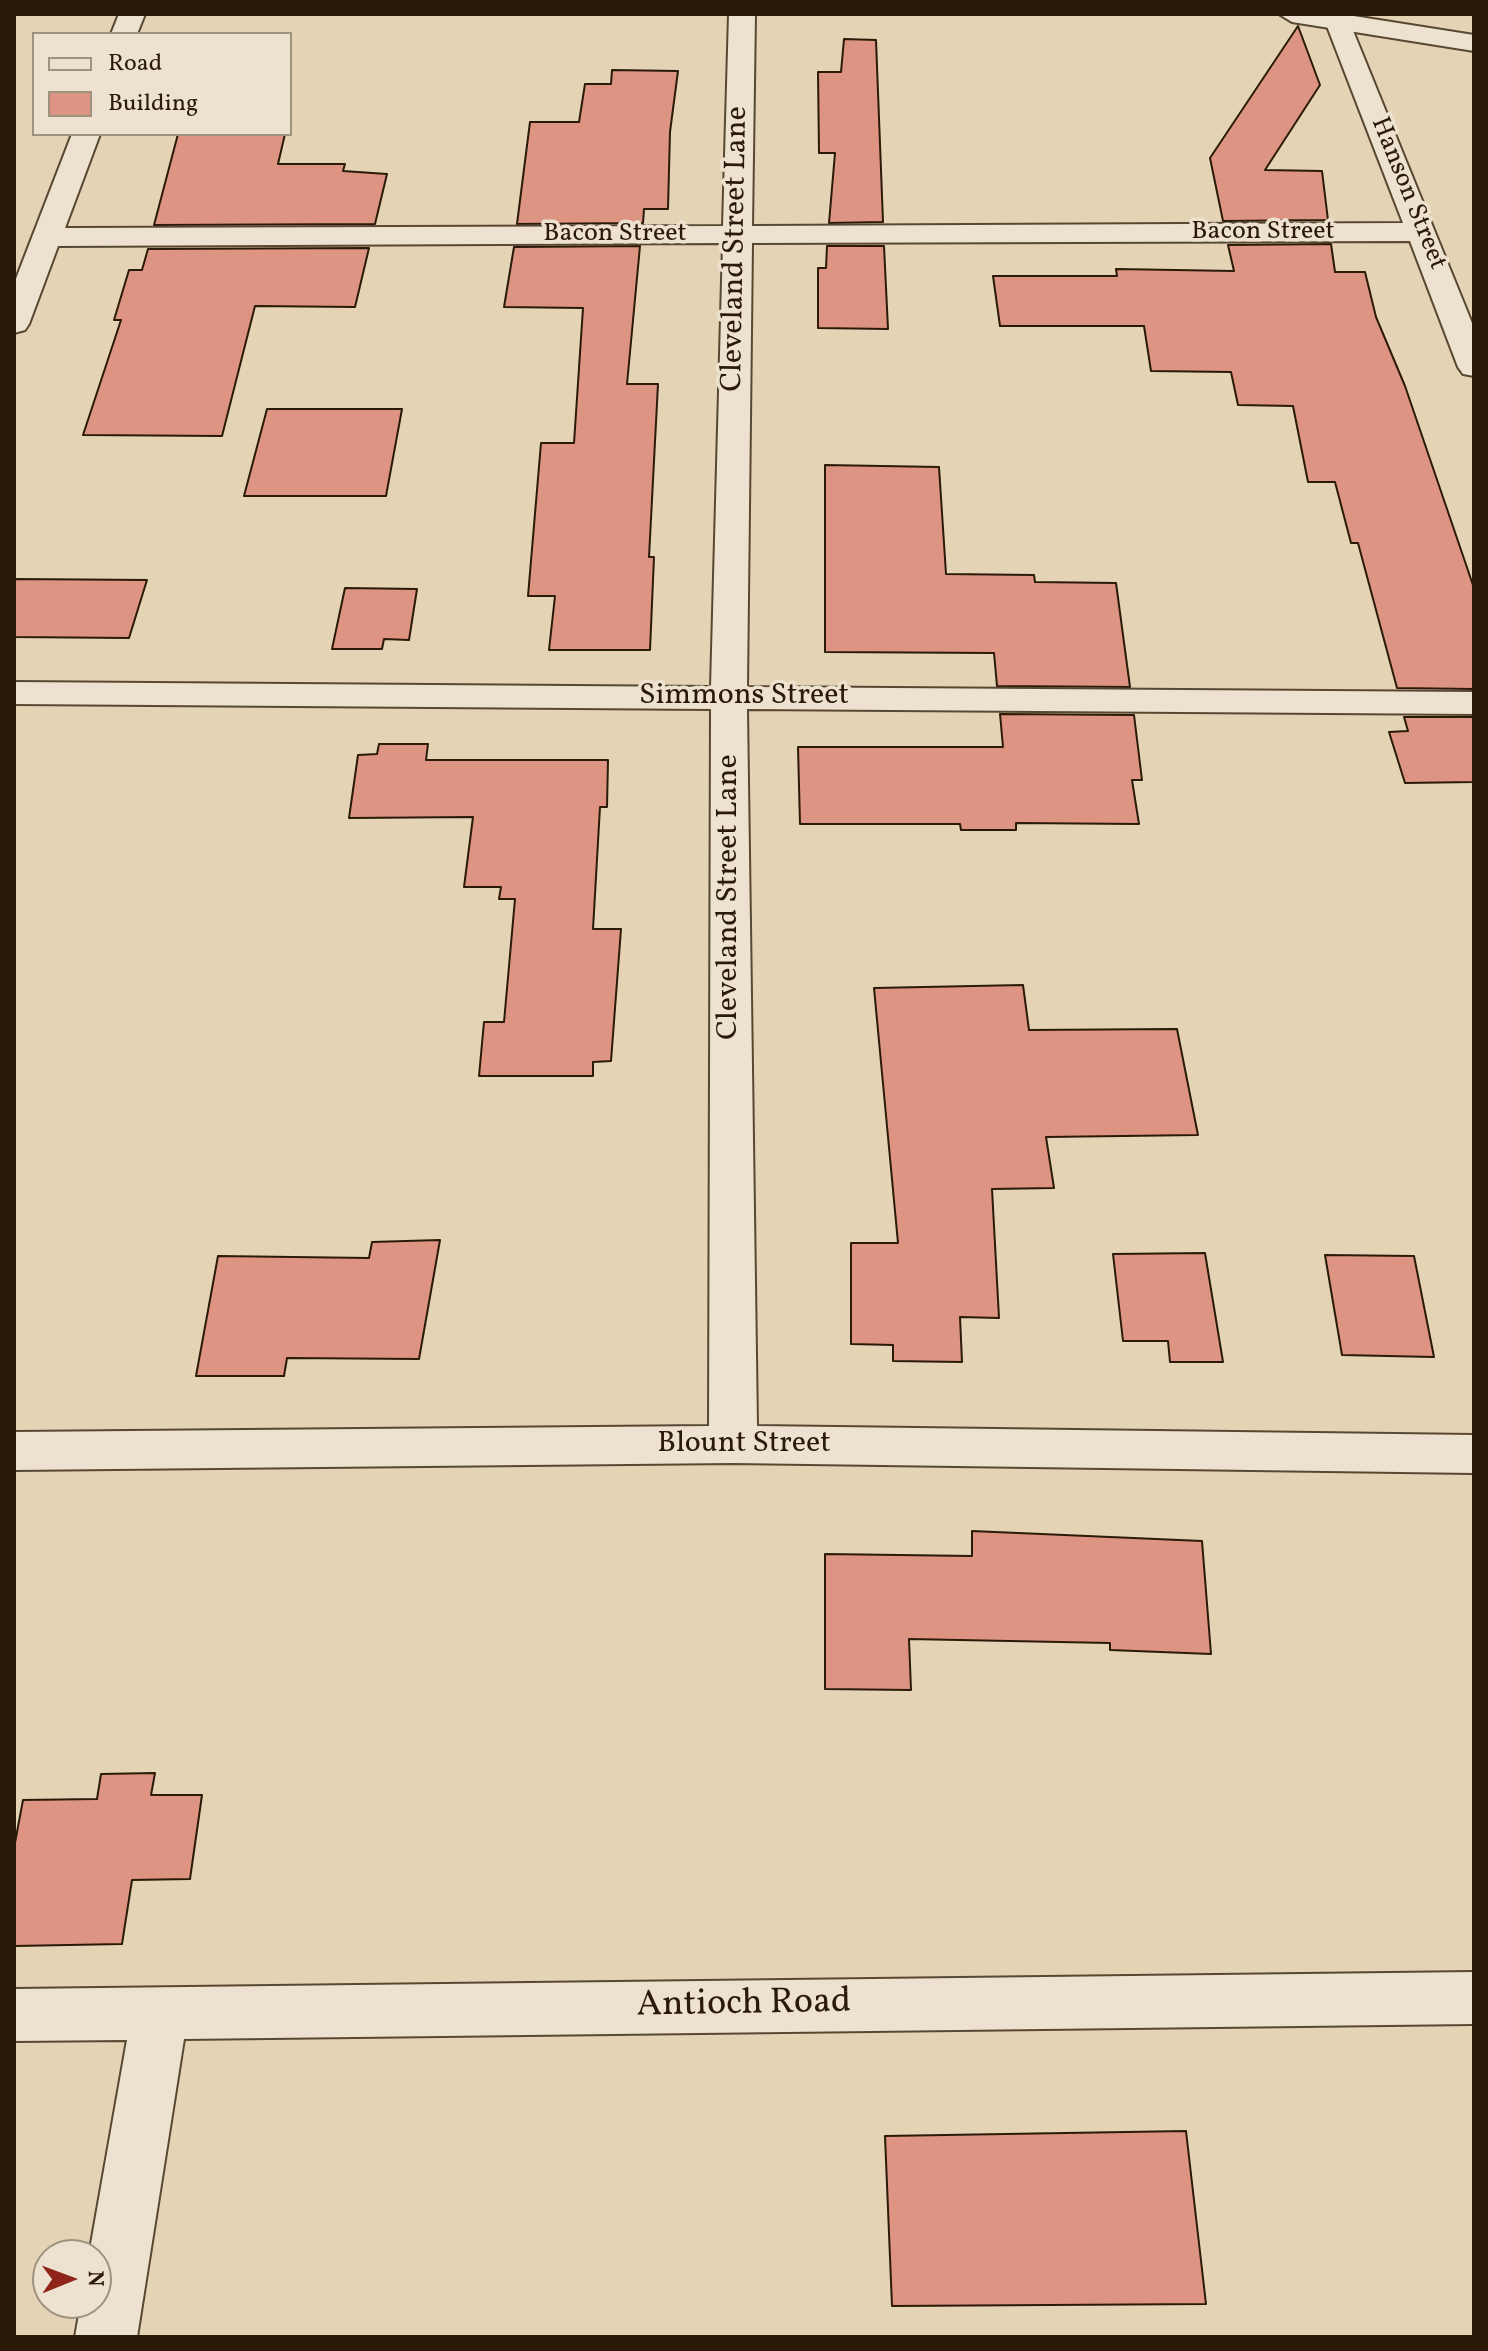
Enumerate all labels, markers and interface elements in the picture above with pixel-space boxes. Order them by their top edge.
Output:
legend [32,32,292,136]
text: Road [108,47,162,81]
text: Building [108,87,198,121]
street label: Cleveland Street Lane [717,106,757,392]
street label: Hanson Street [1362,113,1452,275]
street label: Bacon Street [1191,217,1335,249]
street label: Bacon Street [543,219,687,251]
street label: Simmons Street [639,679,849,715]
street label: Cleveland Street Lane [712,754,748,1040]
street label: Blount Street [657,1427,831,1463]
street label: Antioch Road [636,1983,852,2029]
north arrow [32,2239,112,2319]
text: N [79,2270,110,2287]

